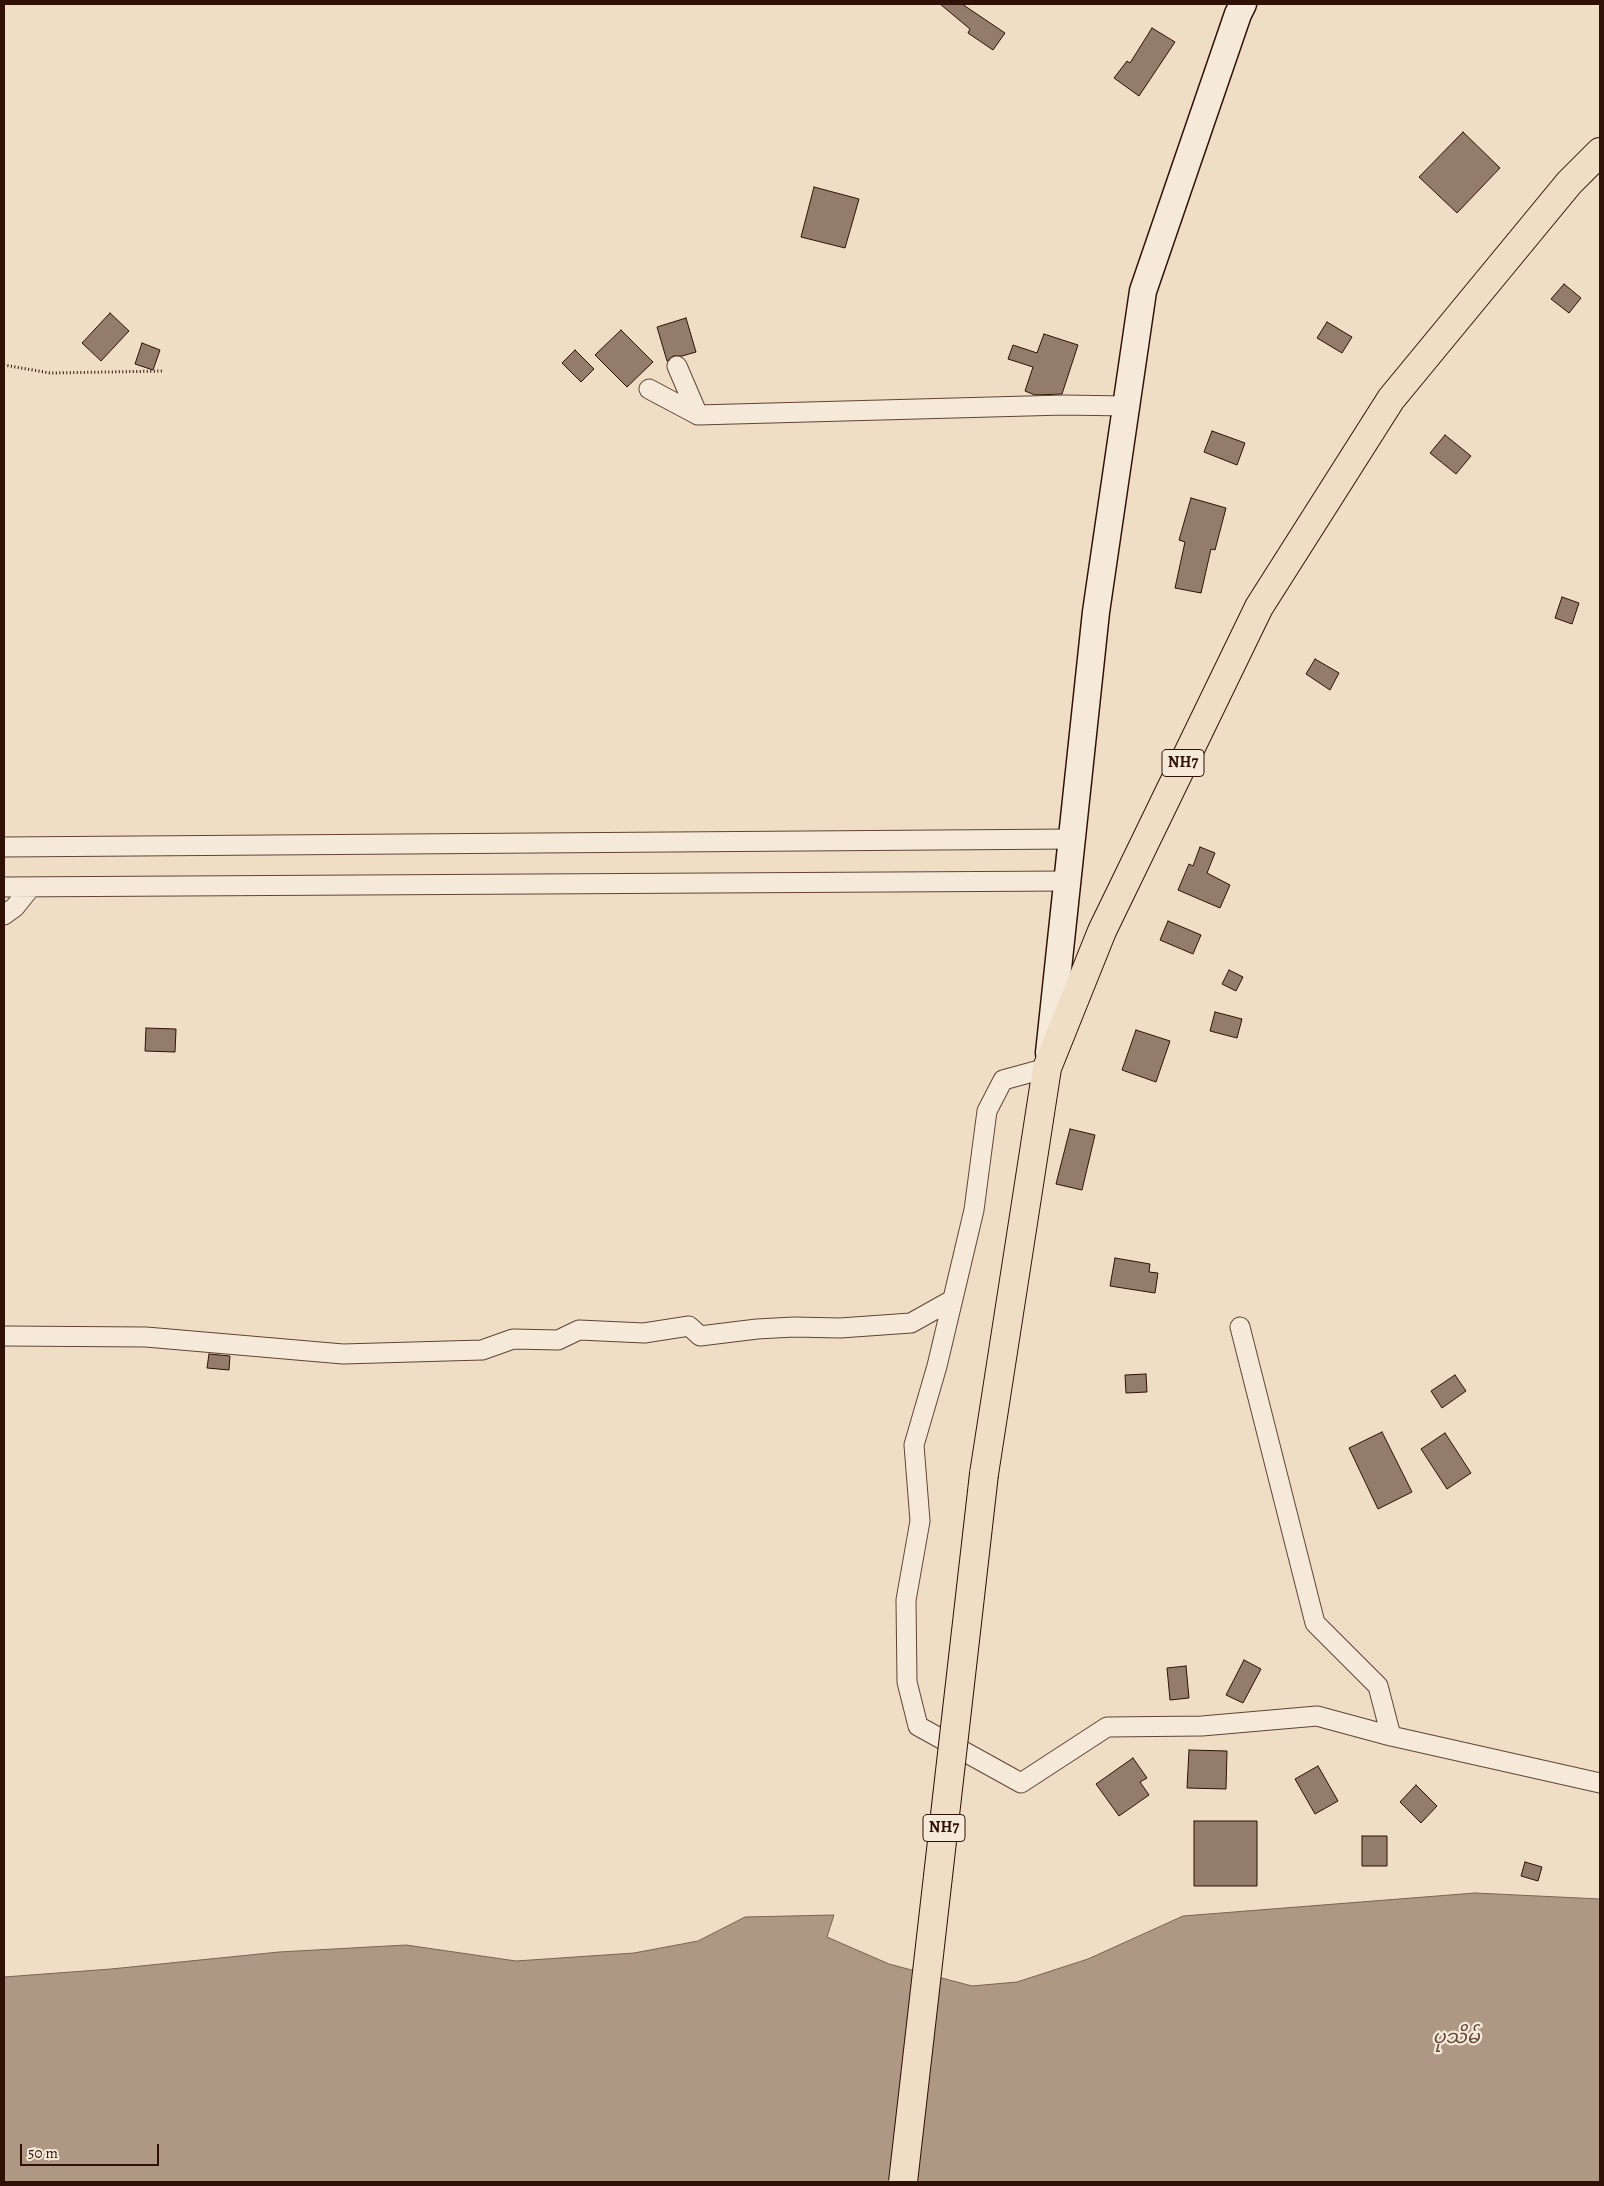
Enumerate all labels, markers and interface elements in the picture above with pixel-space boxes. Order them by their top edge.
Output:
road number: NH7 [1162,750,1204,776]
road number: NH7 [923,1815,965,1842]
water label: ပုသိမ် [1432,2027,1480,2049]
scale bar [22,2134,161,2166]
text: 50 m [28,2143,58,2163]

